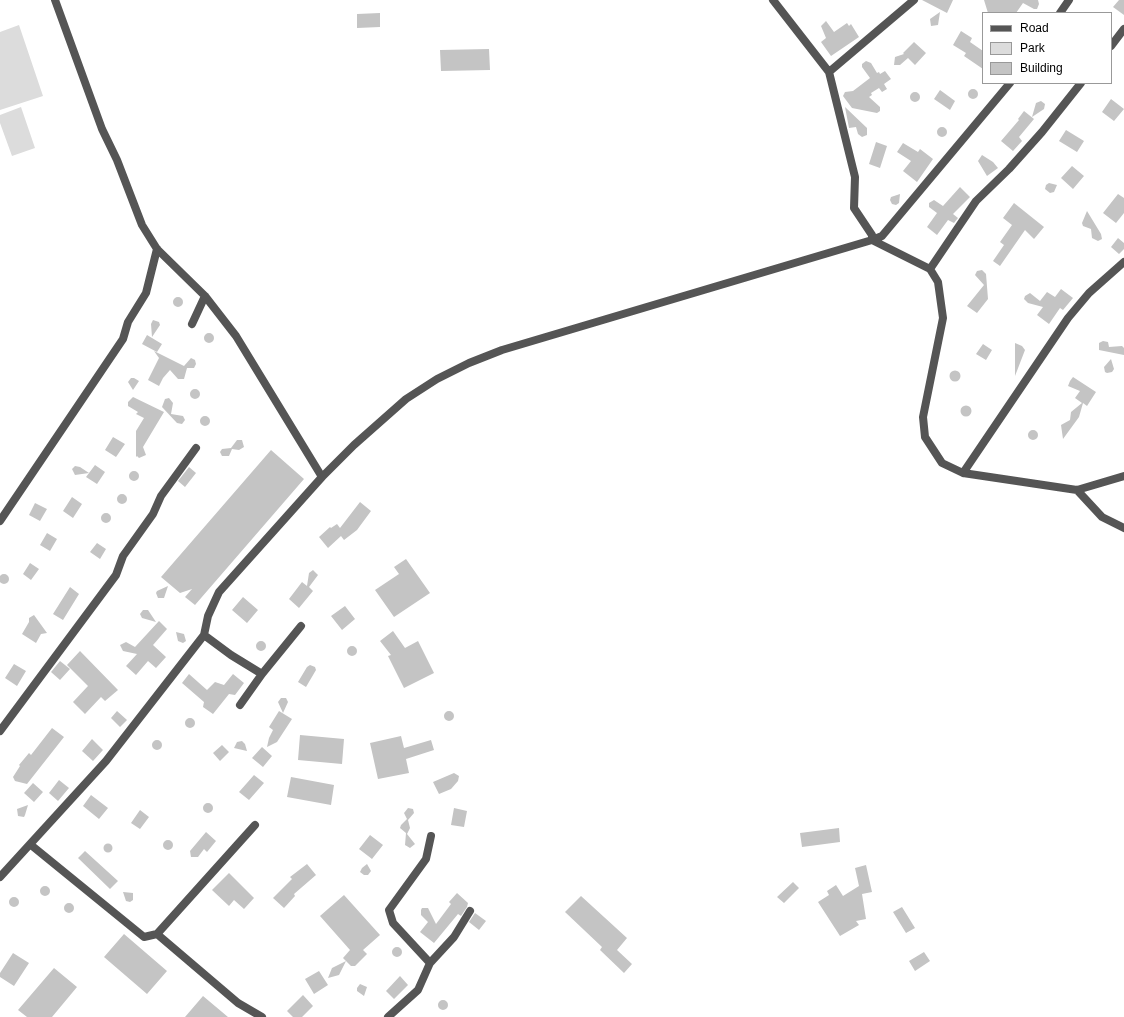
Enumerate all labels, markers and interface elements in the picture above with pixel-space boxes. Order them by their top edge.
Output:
legend [982,12,1112,84]
text: Road [1020,21,1049,35]
text: Park [1020,41,1045,55]
text: Building [1020,61,1063,75]

